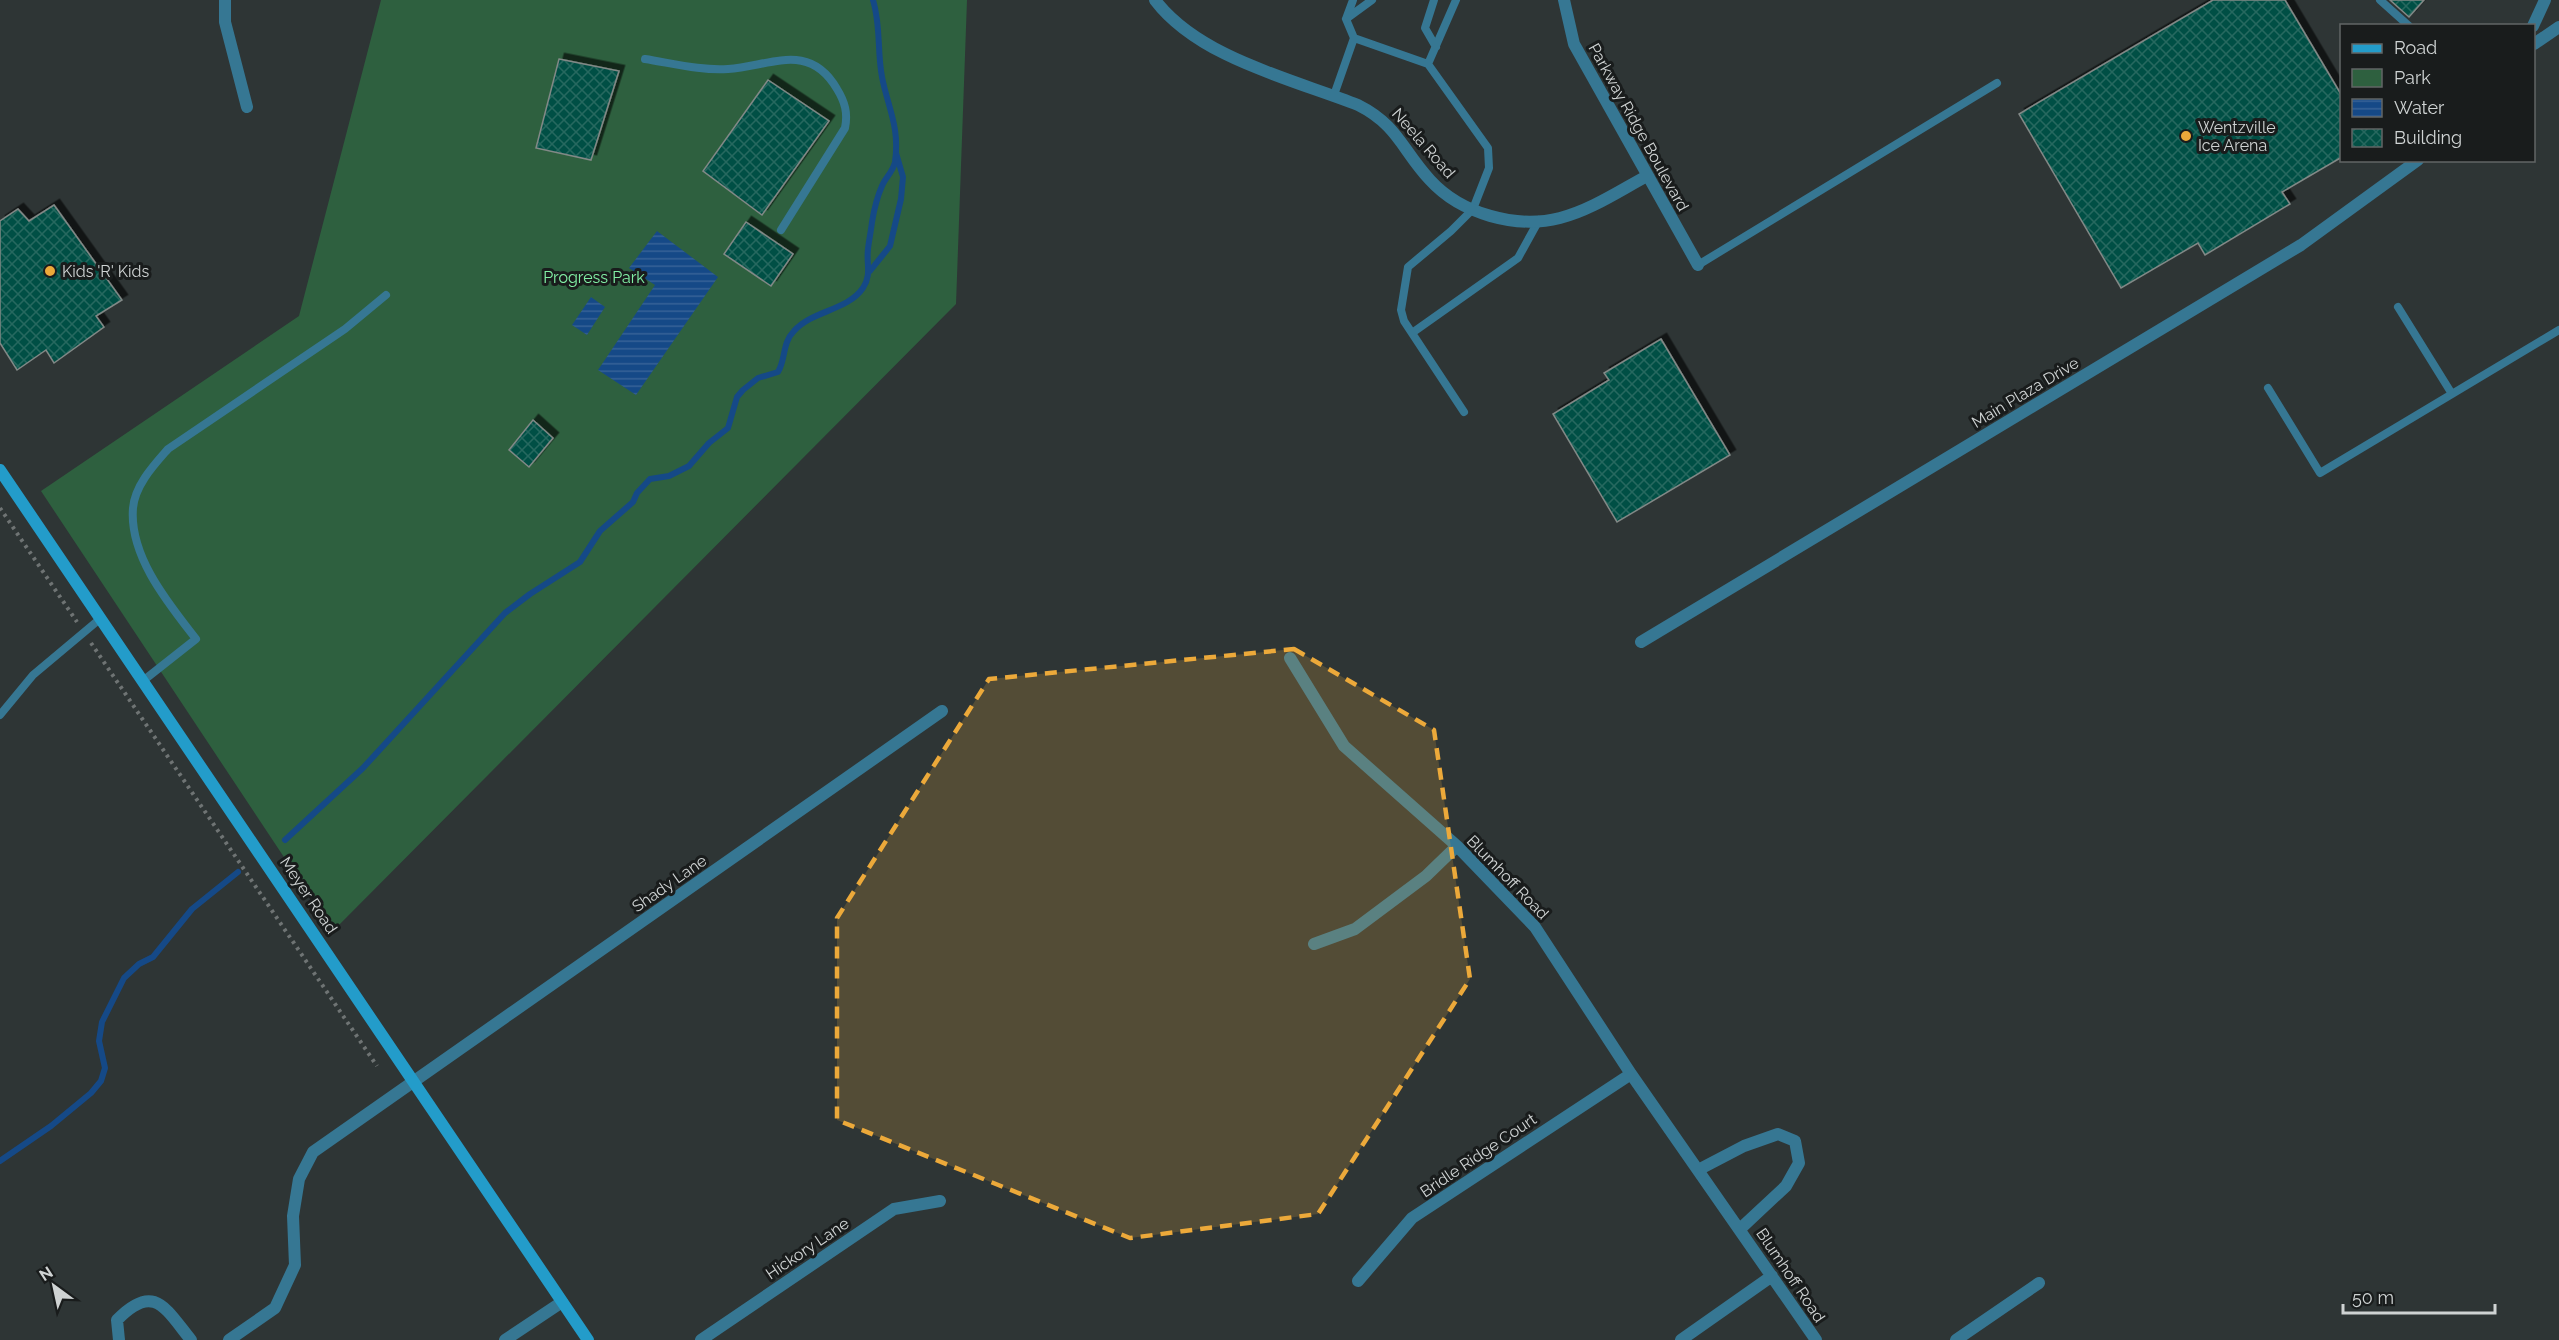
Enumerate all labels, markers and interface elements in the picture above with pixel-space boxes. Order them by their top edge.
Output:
legend [2340,24,2535,162]
text: Road [2394,37,2437,58]
street label: Parkway Ridge Boulevard [1584,40,1693,215]
text: Park [2394,67,2431,88]
text: Water [2394,97,2445,118]
street label: Neela Road [1388,104,1459,182]
place label: Wentzville Ice Arena [2198,118,2276,155]
text: Building [2394,127,2462,148]
marker: Wentzville Ice Arena [2179,129,2193,143]
place label: Kids 'R' Kids [62,262,149,281]
marker: Kids 'R' Kids [43,264,57,278]
park label: Progress Park [543,268,645,287]
street label: Main Plaza Drive [1968,353,2082,432]
street label: Blumhoff Road [1463,831,1552,923]
street label: Shady Lane [628,851,710,916]
street label: Meyer Road [276,853,341,937]
street label: Bridle Ridge Court [1417,1109,1540,1201]
street label: Hickory Lane [762,1214,853,1283]
street label: Blumhoff Road [1752,1225,1829,1326]
north arrow [24,1256,84,1316]
text: N [36,1263,56,1285]
scale bar [2343,1277,2494,1315]
text: 50 m [2352,1287,2394,1308]

